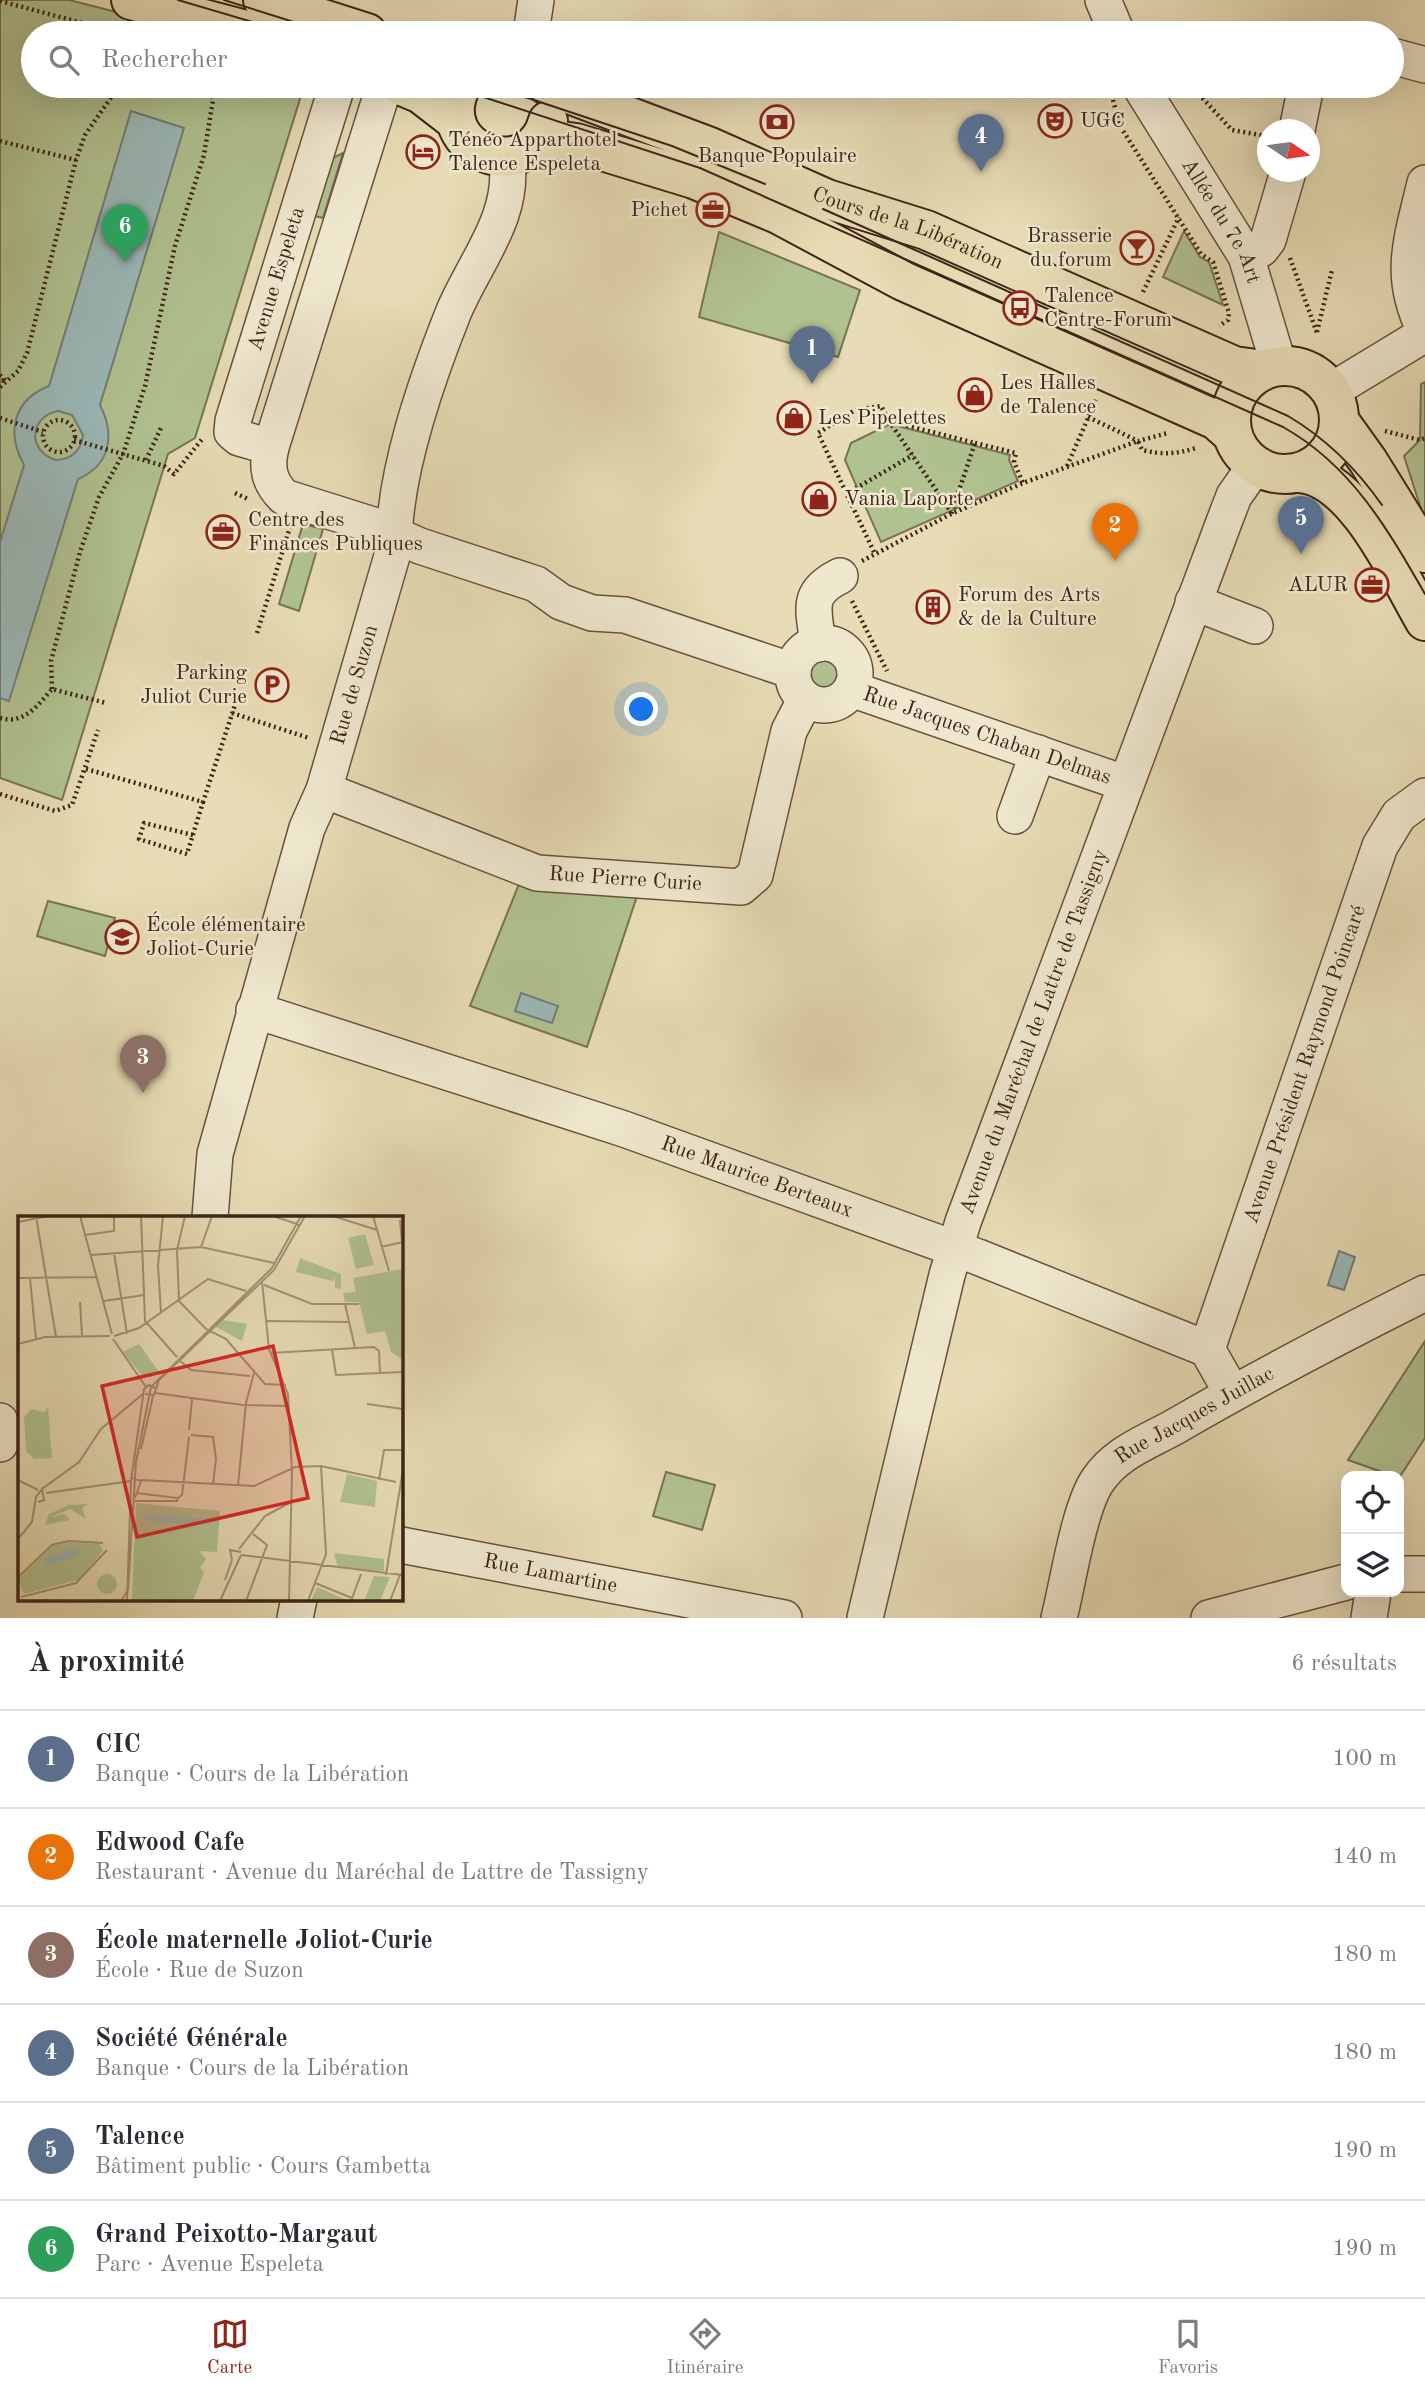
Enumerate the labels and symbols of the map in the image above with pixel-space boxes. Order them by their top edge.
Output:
theatre icon: UGC [1036,102,1074,140]
bank icon: Banque Populaire [758,103,796,141]
place label: UGC [1080,111,1125,132]
pin: 4 [958,114,1004,172]
north arrow [1257,119,1320,182]
place label: Ténéo Apparthotel Talence Espeleta [448,130,618,175]
hotel icon: Ténéo Apparthotel Talence Espeleta [404,133,442,171]
place label: Banque Populaire [697,146,857,167]
street label: Allée du 7e Art [1178,155,1264,286]
street label: Cours de la Libération [809,183,1006,273]
office icon: Pichet [694,191,732,229]
place label: Pichet [630,200,688,221]
pin: 6 [102,204,148,262]
street label: Avenue Espeleta [245,204,309,354]
place label: Brasserie du forum [1027,226,1112,271]
bar icon: Brasserie du forum [1118,229,1156,267]
place label: Talence Centre-Forum [1044,286,1172,331]
bus stop icon: Talence Centre-Forum [1001,289,1039,327]
pin: 1 [789,326,835,384]
place label: Les Halles de Talence [1000,373,1096,418]
shop icon: Les Halles de Talence [956,376,994,414]
shop icon: Les Pipelettes [775,399,813,437]
place label: Les Pipelettes [818,408,946,429]
shop icon: Vania Laporte [800,480,838,518]
place label: Vania Laporte [844,489,974,510]
pin: 5 [1278,496,1324,554]
pin: 2 [1092,503,1138,561]
place label: Centre des Finances Publiques [248,510,423,555]
office icon: Centre des Finances Publiques [204,513,242,551]
office icon: ALUR [1353,566,1391,604]
place label: ALUR [1288,575,1348,596]
place label: Forum des Arts & de la Culture [958,585,1100,630]
building icon: Forum des Arts & de la Culture [914,588,952,626]
street label: Rue de Suzon [327,623,382,747]
place label: Parking Juliot Curie [140,663,248,708]
parking icon: Parking Juliot Curie [253,666,291,704]
street label: Rue Jacques Chaban Delmas [860,683,1114,788]
your location [624,692,658,726]
street label: Avenue du Maréchal de Lattre de Tassigny [956,846,1112,1217]
street label: Rue Pierre Curie [548,863,702,895]
street label: Avenue Président Raymond Poincaré [1240,902,1369,1226]
place label: École élémentaire Joliot-Curie [146,911,306,960]
school or university icon: École élémentaire Joliot-Curie [103,918,141,956]
pin: 3 [120,1035,166,1093]
street label: Rue Maurice Berteaux [658,1133,856,1221]
inset map [18,1216,402,1601]
street label: Rue Jacques Juillac [1111,1363,1277,1468]
street label: Rue Lamartine [482,1550,619,1597]

